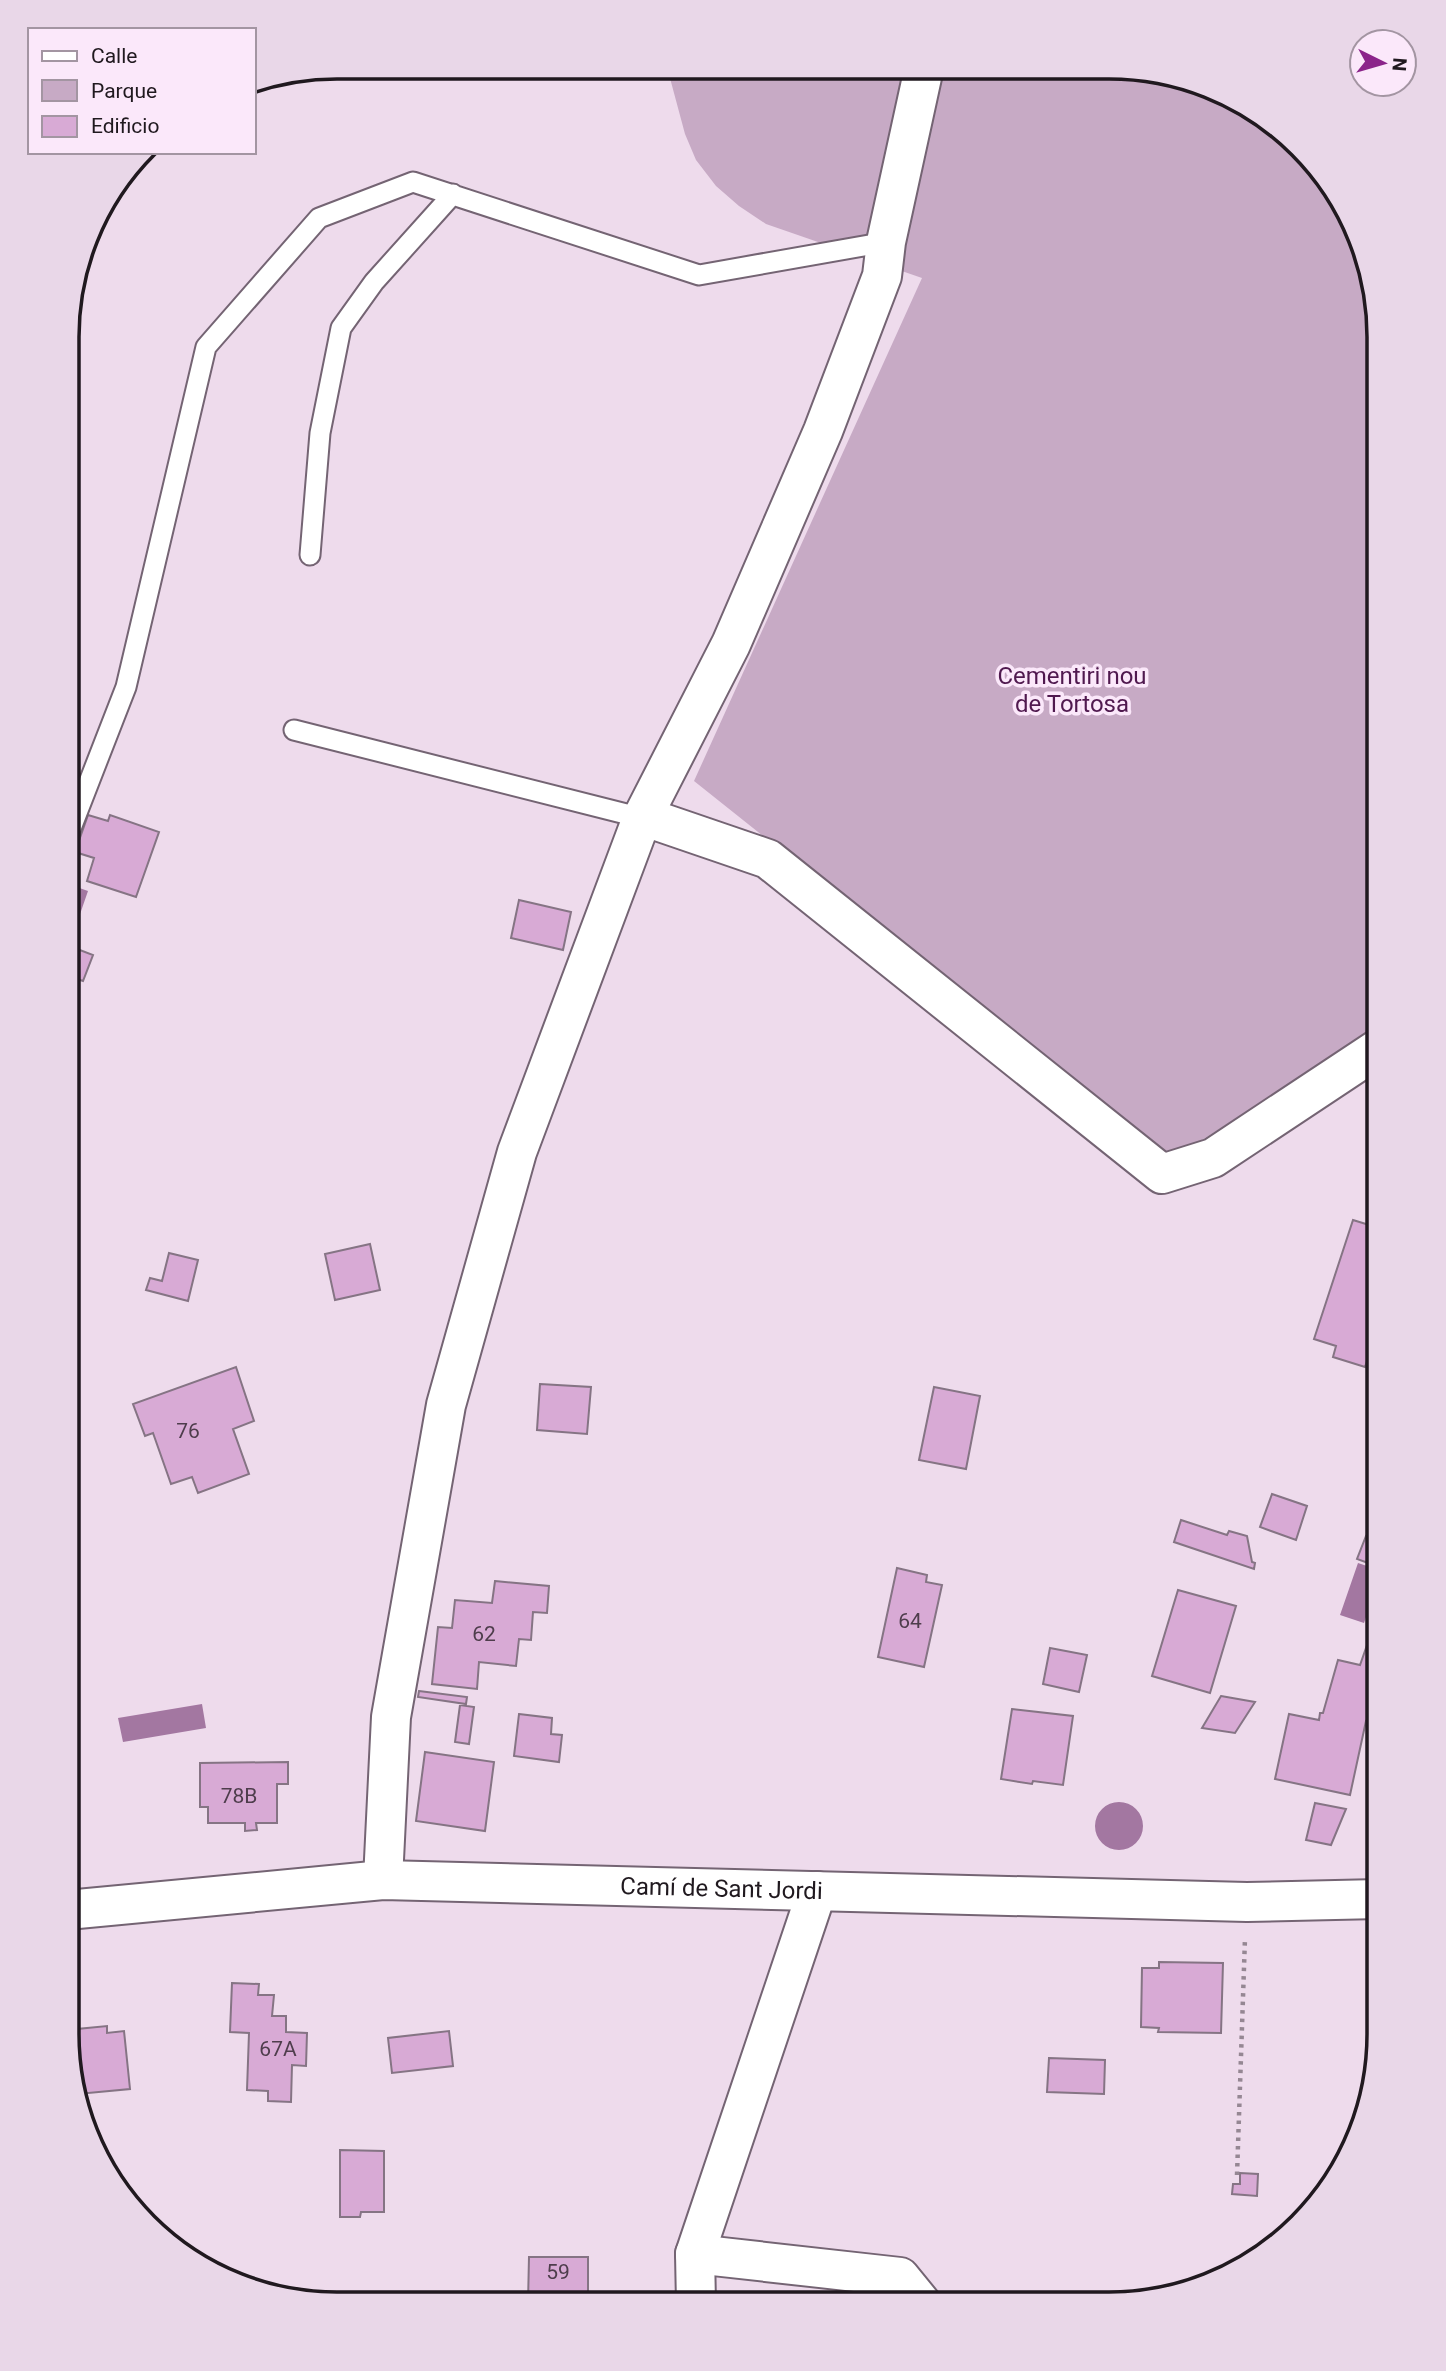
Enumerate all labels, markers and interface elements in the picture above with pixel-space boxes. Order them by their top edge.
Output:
legend [28,28,256,154]
north arrow [1348,28,1418,98]
text: Calle [91,44,137,68]
text: N [1387,57,1411,72]
text: Parque [91,79,157,103]
text: Edificio [91,114,159,138]
park label: Cementiri nou de Tortosa [997,662,1147,718]
house number: 76 [176,1419,200,1443]
house number: 64 [898,1609,922,1633]
house number: 62 [472,1622,496,1646]
house number: 78B [221,1784,257,1808]
street label: Camí de Sant Jordi [620,1872,823,1905]
house number: 67A [259,2037,297,2061]
house number: 59 [546,2260,570,2284]

